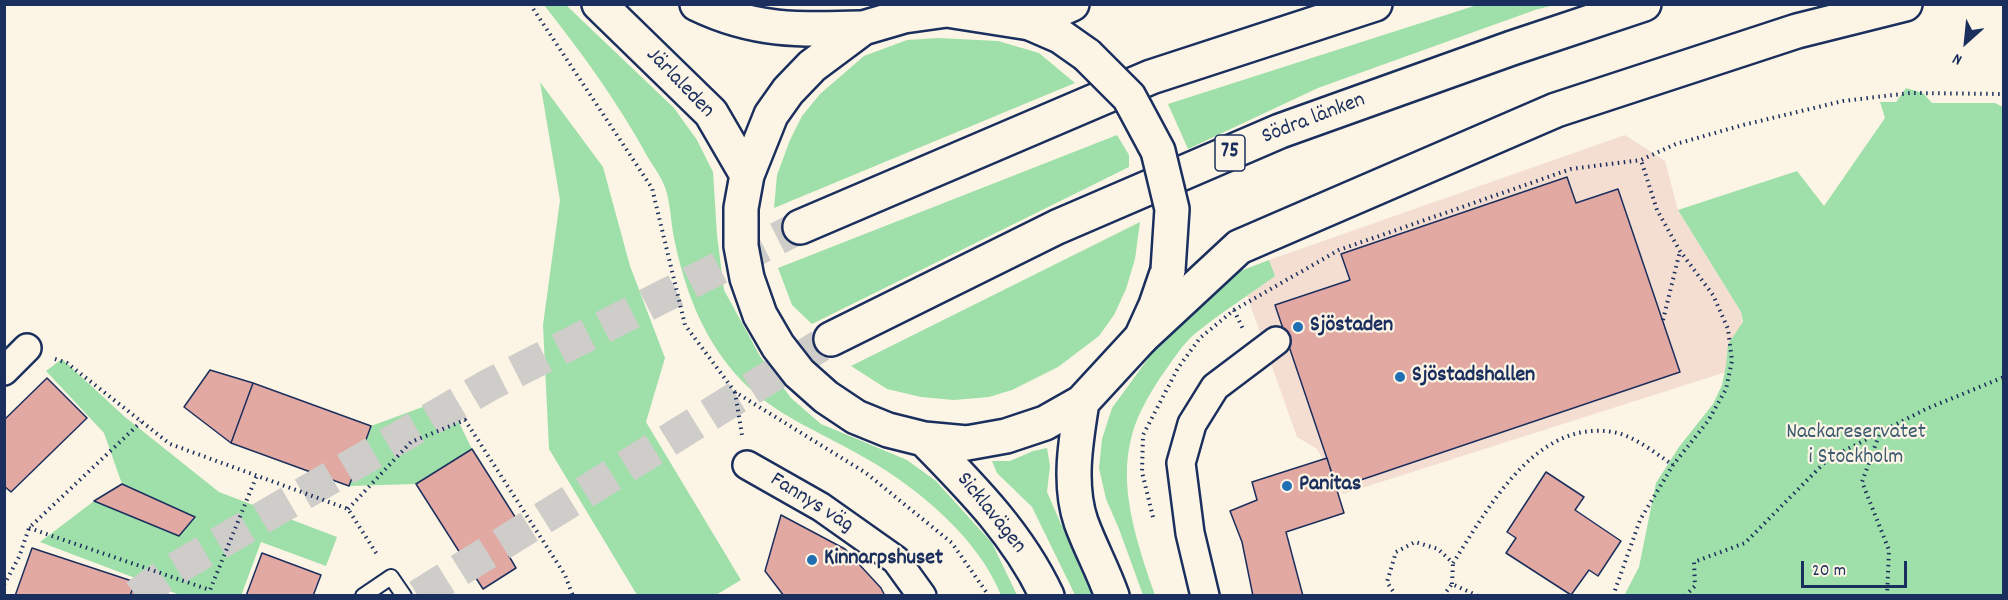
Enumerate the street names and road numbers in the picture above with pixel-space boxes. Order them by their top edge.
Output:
street label: Järlaleden [639,43,719,125]
street label: Södra länken [1259,88,1369,152]
road number: 75 [1215,135,1245,171]
street label: Fannys väg [764,468,858,540]
street label: Sicklavägen [949,468,1031,560]

